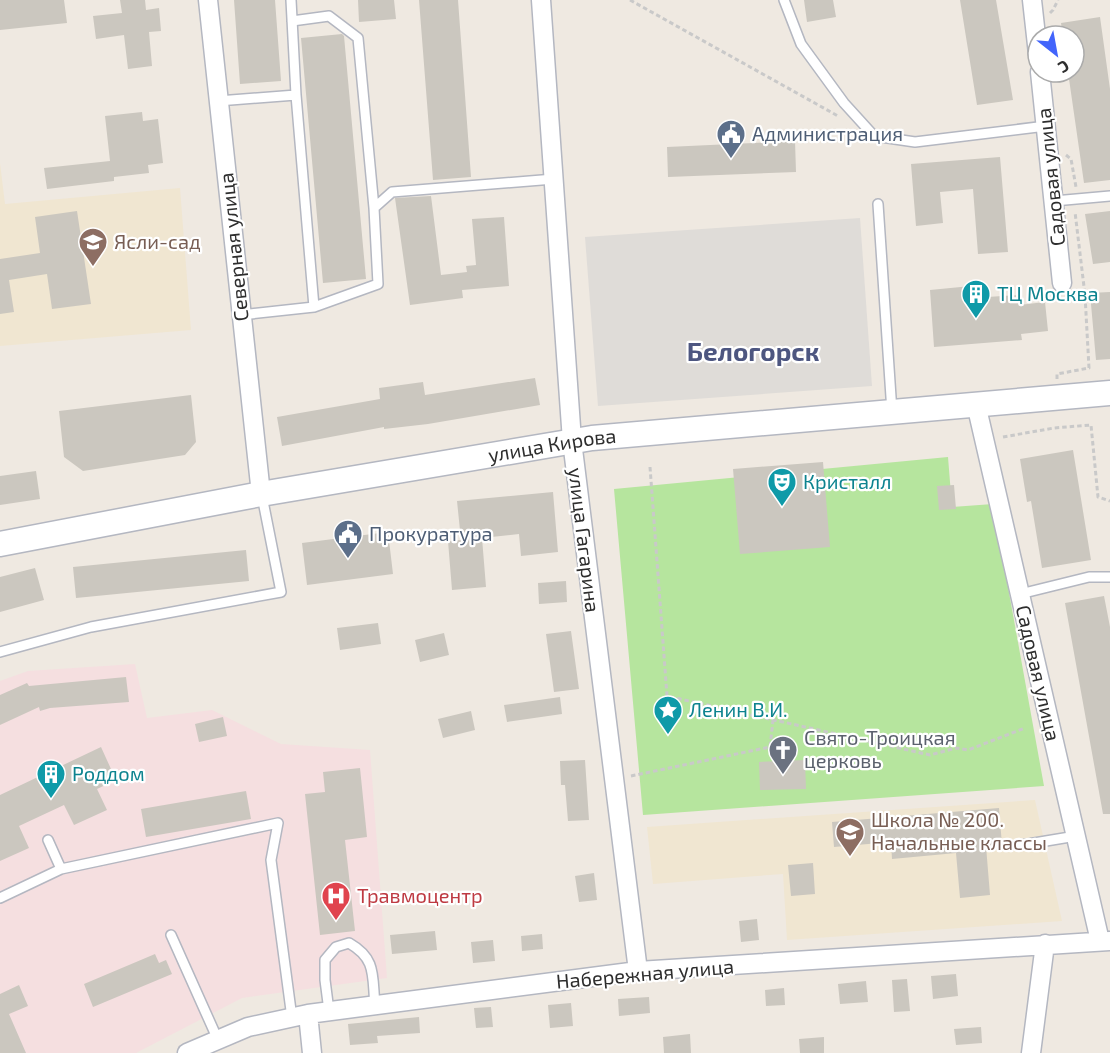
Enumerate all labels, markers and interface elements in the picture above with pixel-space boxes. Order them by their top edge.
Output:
north arrow [1026,24,1086,84]
text: С [1055,57,1073,78]
street label: Садовая улица [1031,107,1070,247]
public building icon: Администрация [715,118,747,160]
place label: Администрация [752,121,903,145]
street label: Северная улица [213,171,254,323]
school or university icon: Ясли-сад [77,226,109,268]
place label: Ясли-сад [114,229,201,253]
building icon: ТЦ Москва [960,278,992,320]
place label: ТЦ Москва [997,281,1099,305]
district label: Белогорск [687,335,820,366]
street label: улица Кирова [486,423,617,467]
street label: улица Гагарина [563,466,606,614]
theatre icon: Кристалл [766,466,798,508]
place label: Кристалл [803,469,892,493]
public building icon: Прокуратура [332,518,364,560]
place label: Прокуратура [369,521,493,546]
street label: Садовая улица [1011,602,1066,743]
place icon: Ленин В.И. [652,694,684,736]
place label: Ленин В.И. [689,697,788,721]
place label: Свято-Троицкая церковь [804,725,956,772]
church icon: Свято-Троицкая церковь [767,734,799,776]
building icon: Роддом [35,758,67,800]
place label: Роддом [72,761,145,785]
place label: Школа № 200. Начальные классы [871,807,1047,854]
school or university icon: Школа № 200. Начальные классы [834,816,866,858]
hospital icon: Травмоцентр [320,880,352,922]
place label: Травмоцентр [357,883,483,907]
street label: Набережная улица [555,953,735,994]

